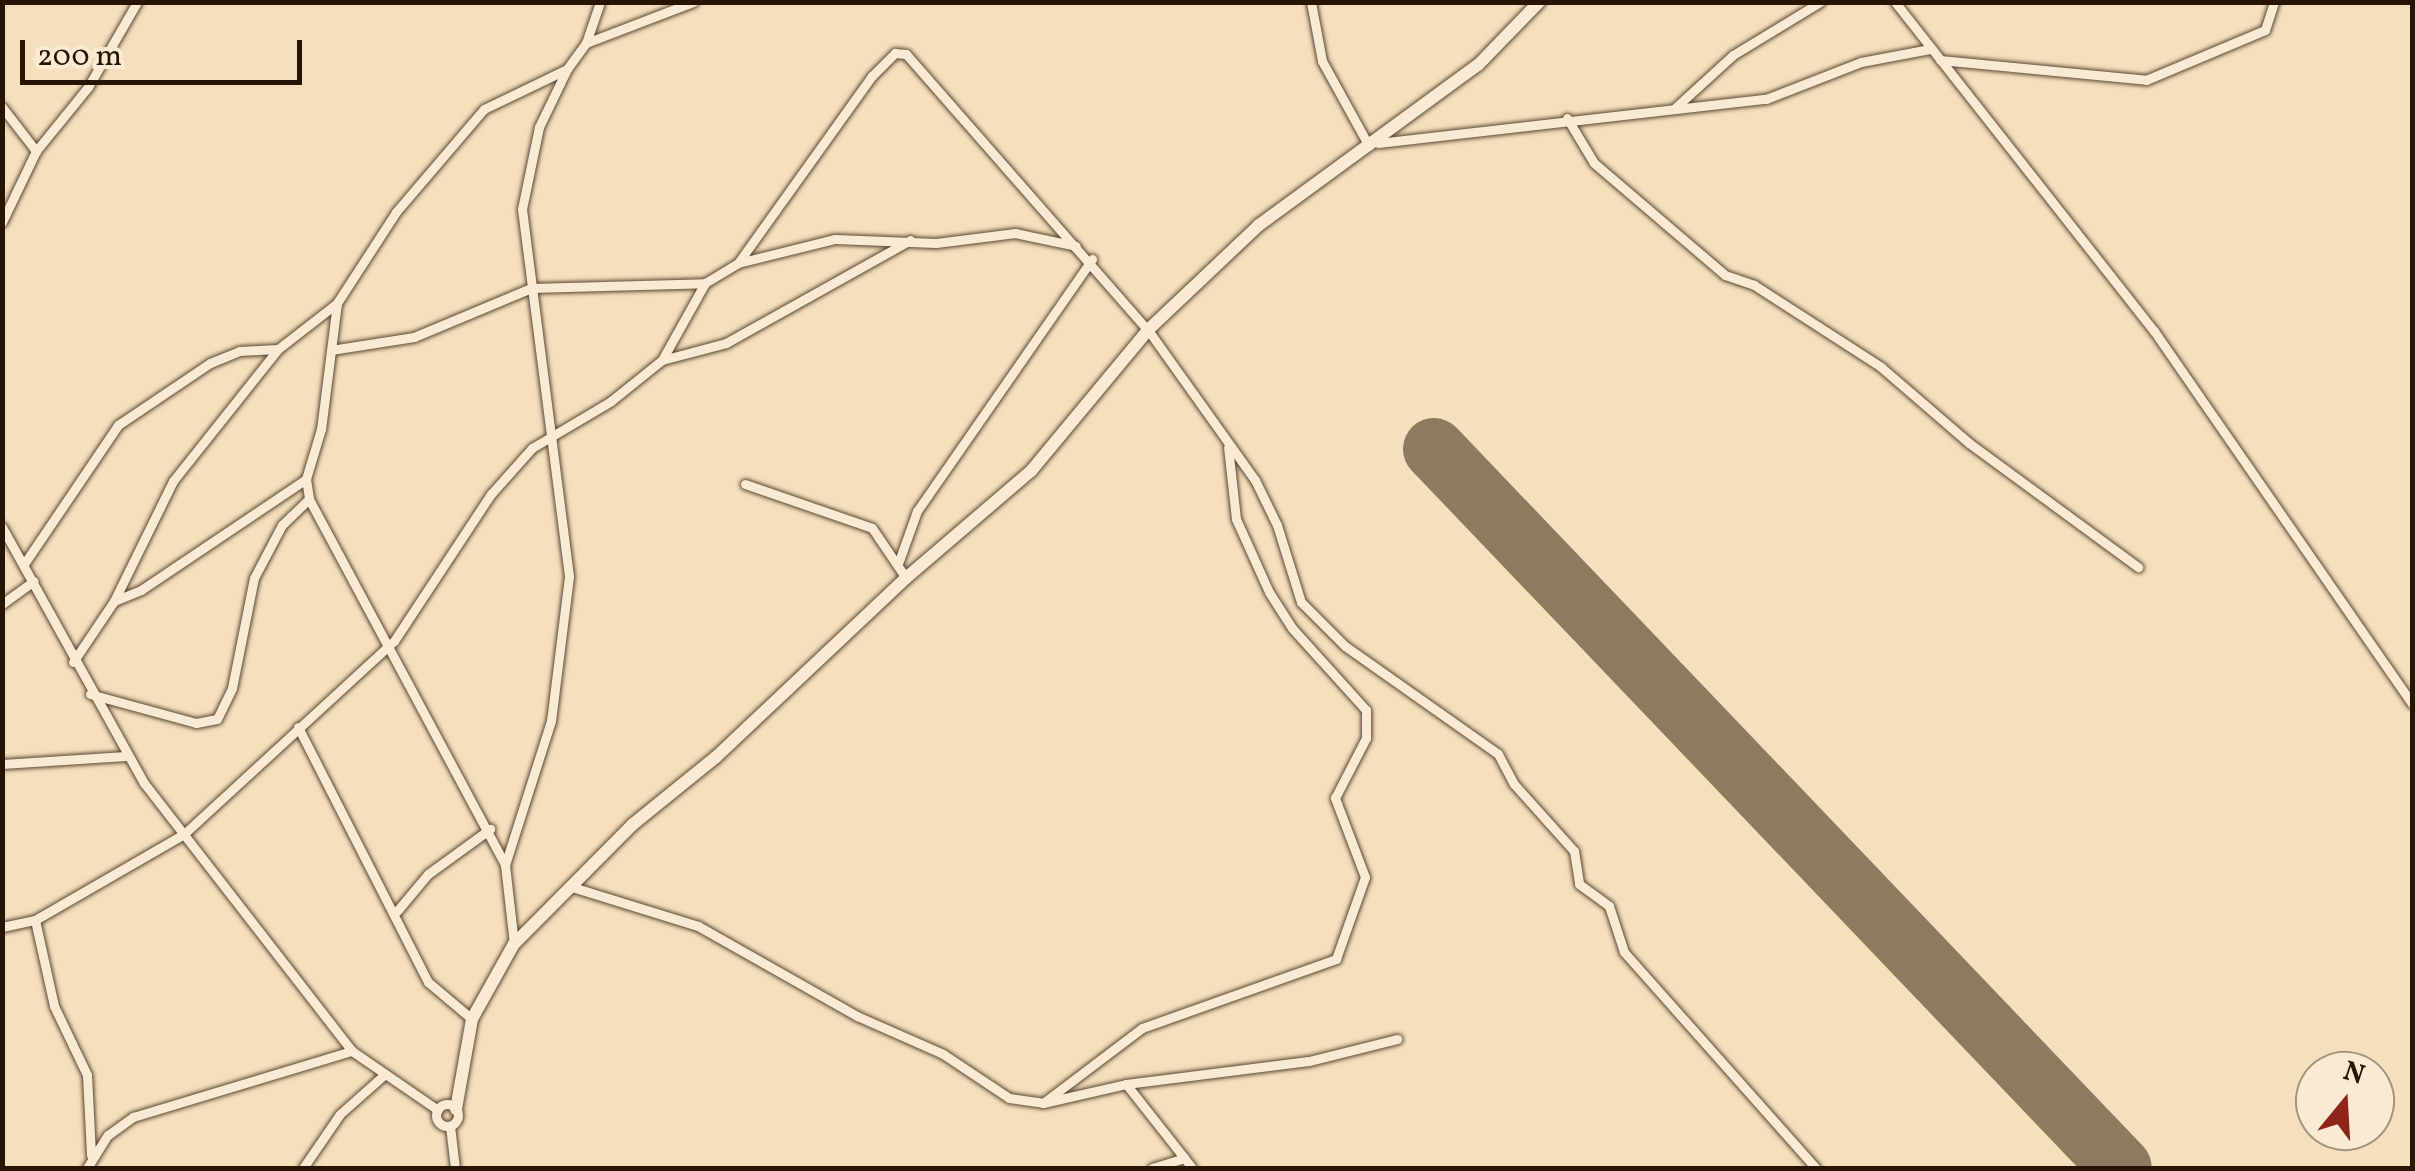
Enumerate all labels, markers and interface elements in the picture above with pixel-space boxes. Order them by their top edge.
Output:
scale bar [25,20,308,82]
text: 200 m [37,36,122,78]
north arrow [2295,1051,2395,1151]
text: N [2338,1052,2369,1096]

